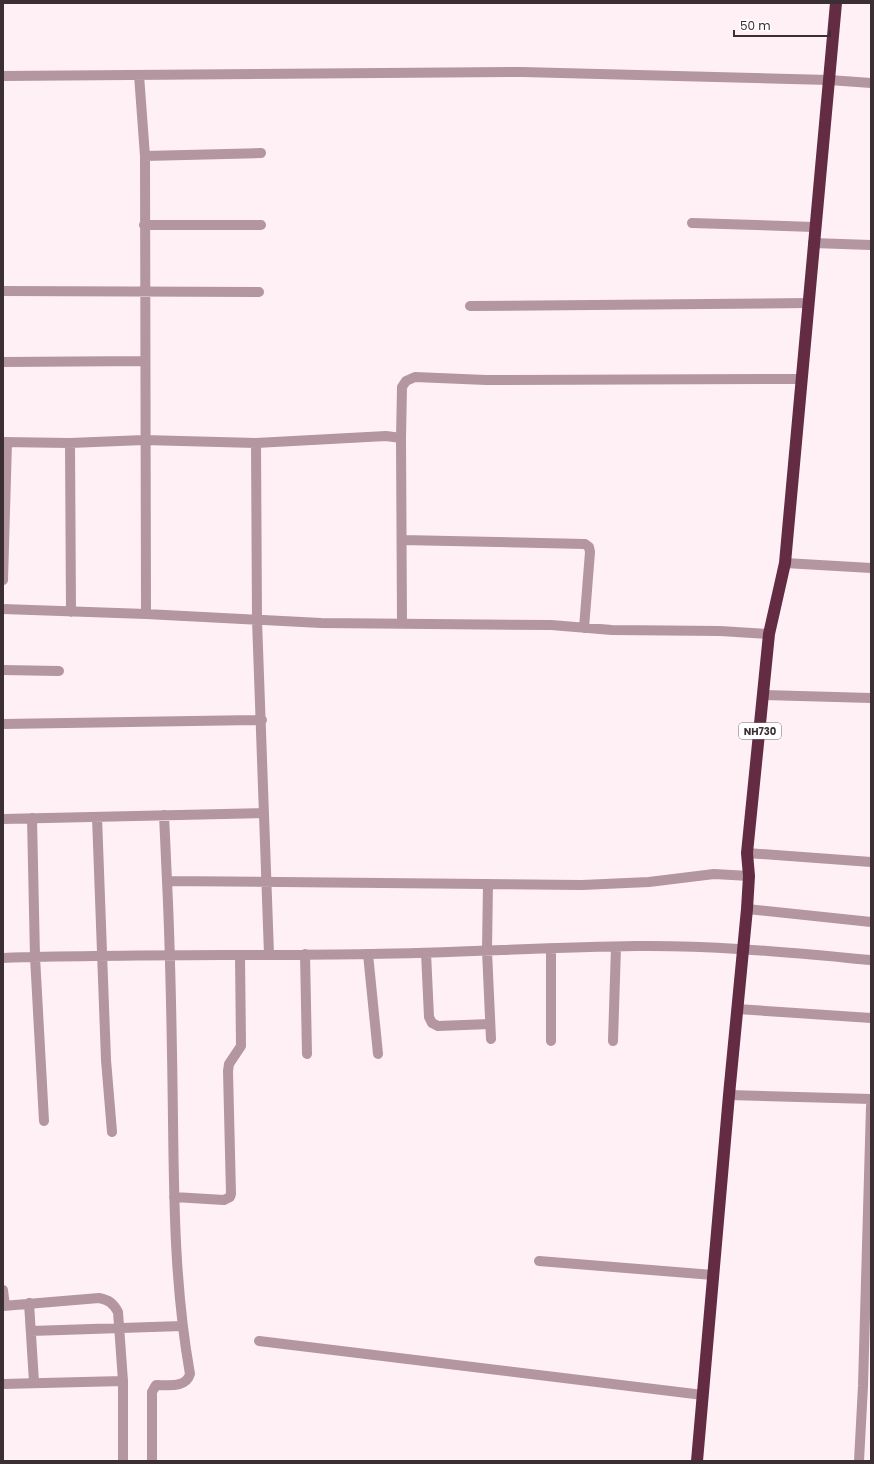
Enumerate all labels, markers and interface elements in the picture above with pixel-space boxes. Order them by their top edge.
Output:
scale bar [734,12,830,38]
text: 50 m [740,17,771,34]
road number: NH730 [739,723,781,739]

